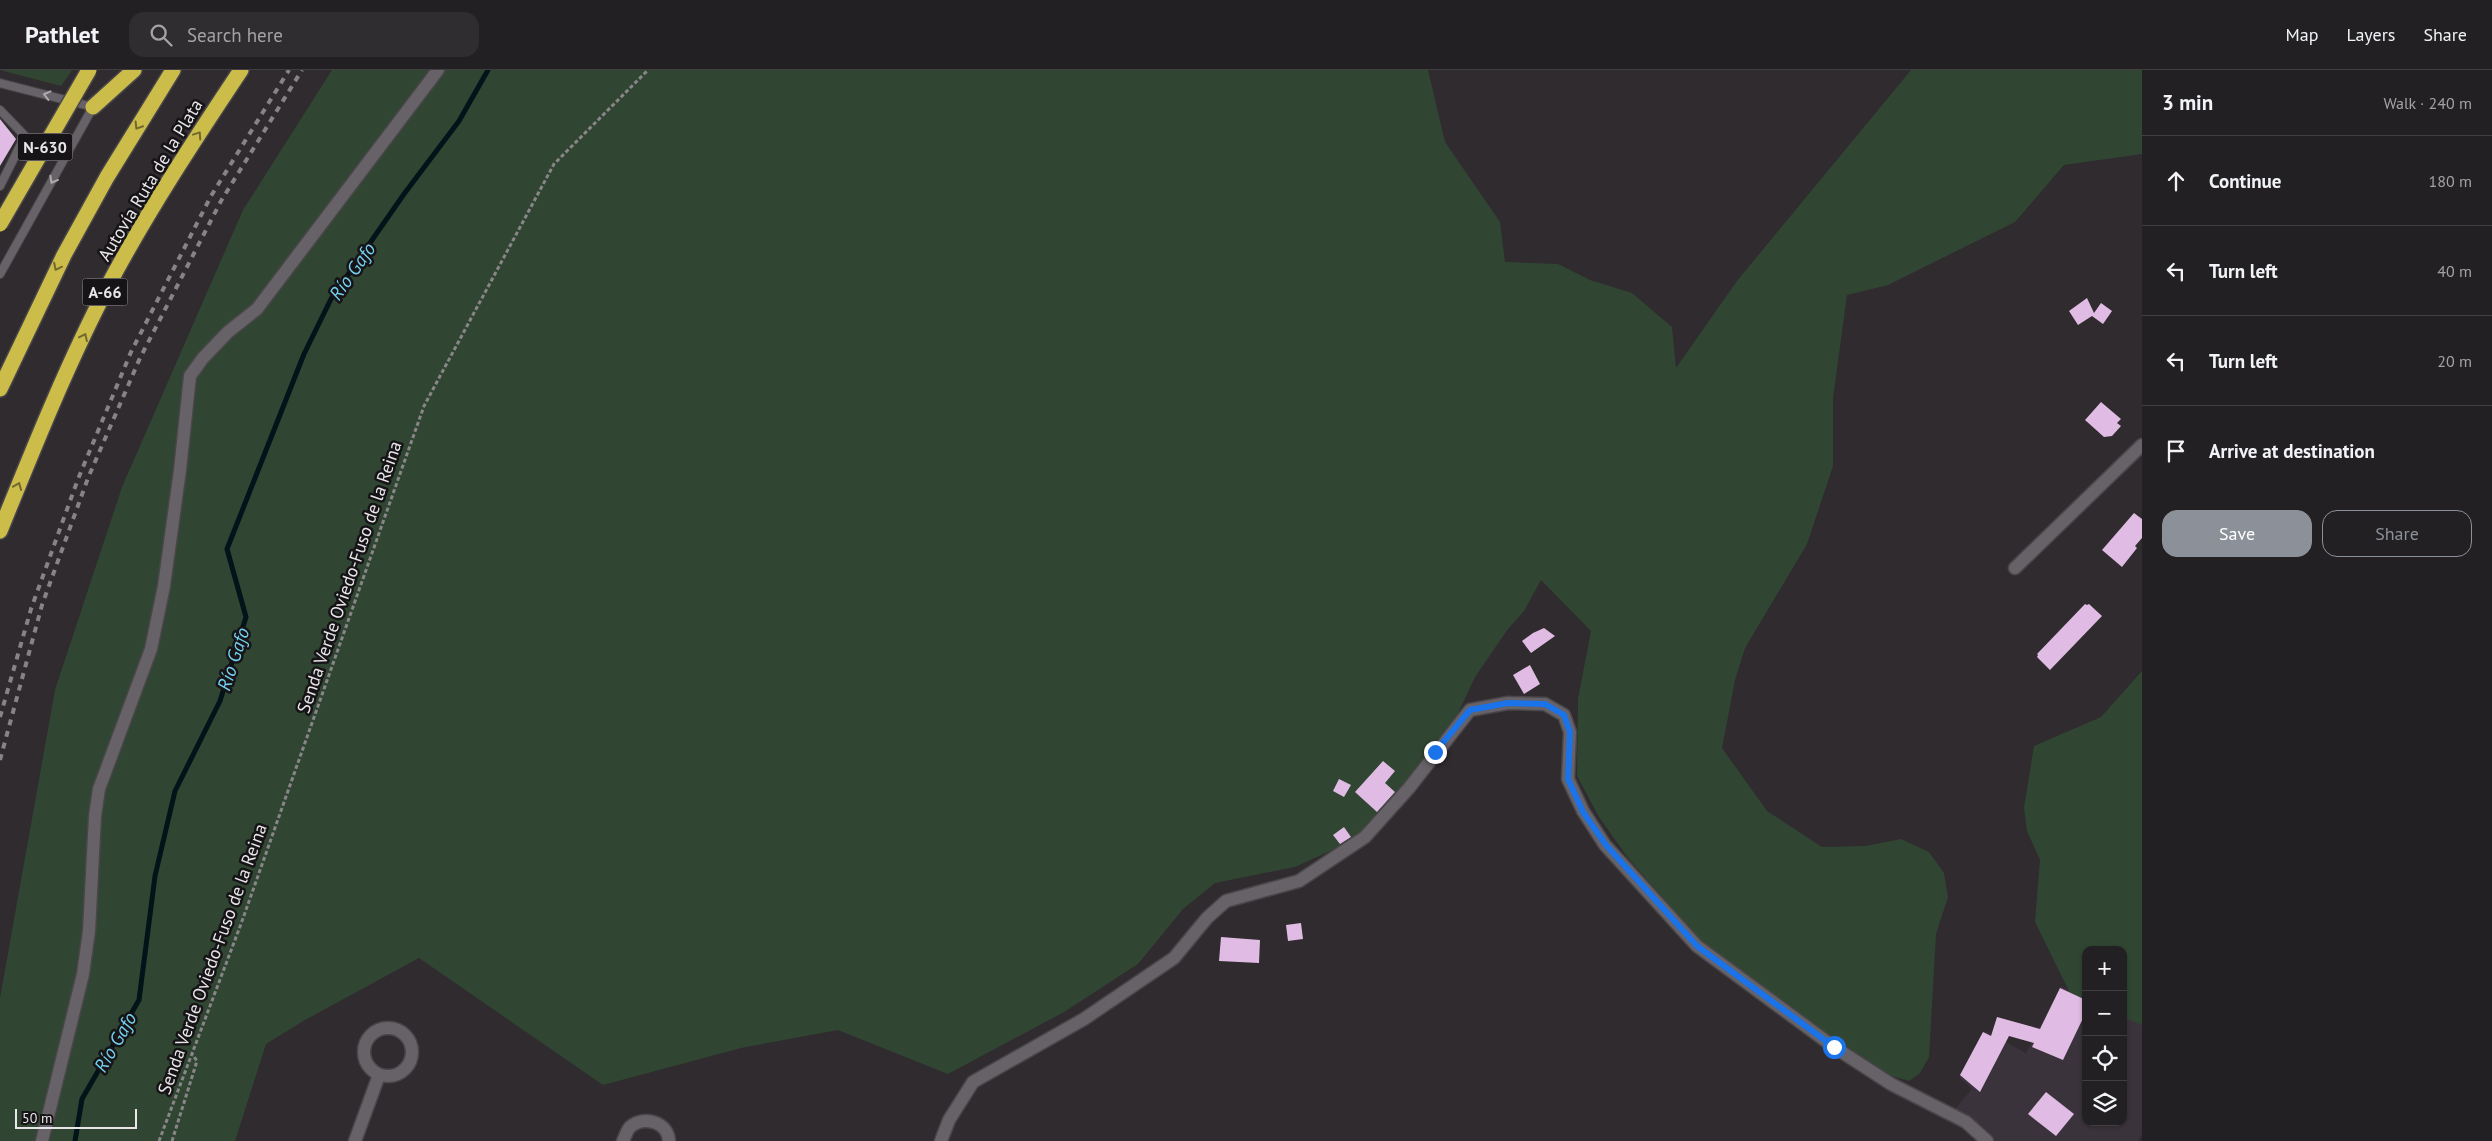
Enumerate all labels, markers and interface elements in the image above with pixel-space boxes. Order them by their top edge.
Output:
search box [129,12,479,57]
text: Pathlet [25,19,99,50]
icon: search [147,21,175,49]
text: Search here [187,23,283,47]
text: Map [2286,23,2318,46]
text: Layers [2346,23,2395,46]
text: Share [2423,23,2467,46]
text: 3 min [2162,89,2213,116]
one-way arrow [42,90,51,101]
text: Walk · 240 m [2383,93,2472,113]
street label: Autovía Ruta de la Plata [93,95,207,265]
one-way arrow [135,121,145,130]
one-way arrow [191,131,201,140]
road number: N-630 [18,134,72,160]
icon: ahead [2162,167,2190,195]
text: Continue [2209,169,2281,193]
text: 180 m [2429,171,2472,191]
one-way arrow [49,175,59,184]
water label: Río Gafo [324,237,380,305]
icon: left [2162,257,2190,285]
text: Turn left [2209,259,2278,283]
text: 40 m [2437,261,2472,281]
one-way arrow [53,262,63,271]
road number: A-66 [82,278,128,306]
one-way arrow [78,333,88,342]
icon: left [2162,347,2190,375]
text: Turn left [2209,349,2278,373]
text: 20 m [2437,351,2472,371]
icon: arrive [2162,437,2190,465]
street label: Senda Verde Oviedo-Fuso de la Reina [292,438,406,716]
text: Arrive at destination [2209,439,2375,463]
one-way arrow [12,482,23,491]
button: Save [2162,510,2312,557]
button: Share [2322,510,2472,557]
water label: Río Gafo [212,624,254,694]
route end [1424,741,1447,764]
street label: Senda Verde Oviedo-Fuso de la Reina [152,821,272,1097]
map controls [2082,946,2127,1126]
button: + [2082,946,2127,991]
button: − [2082,991,2127,1036]
water label: Río Gafo [88,1008,142,1076]
route start [1823,1036,1846,1059]
button: locate [2082,1036,2127,1081]
button: layers [2082,1081,2127,1126]
scale bar [15,1106,138,1129]
text: 50 m [22,1109,52,1127]

